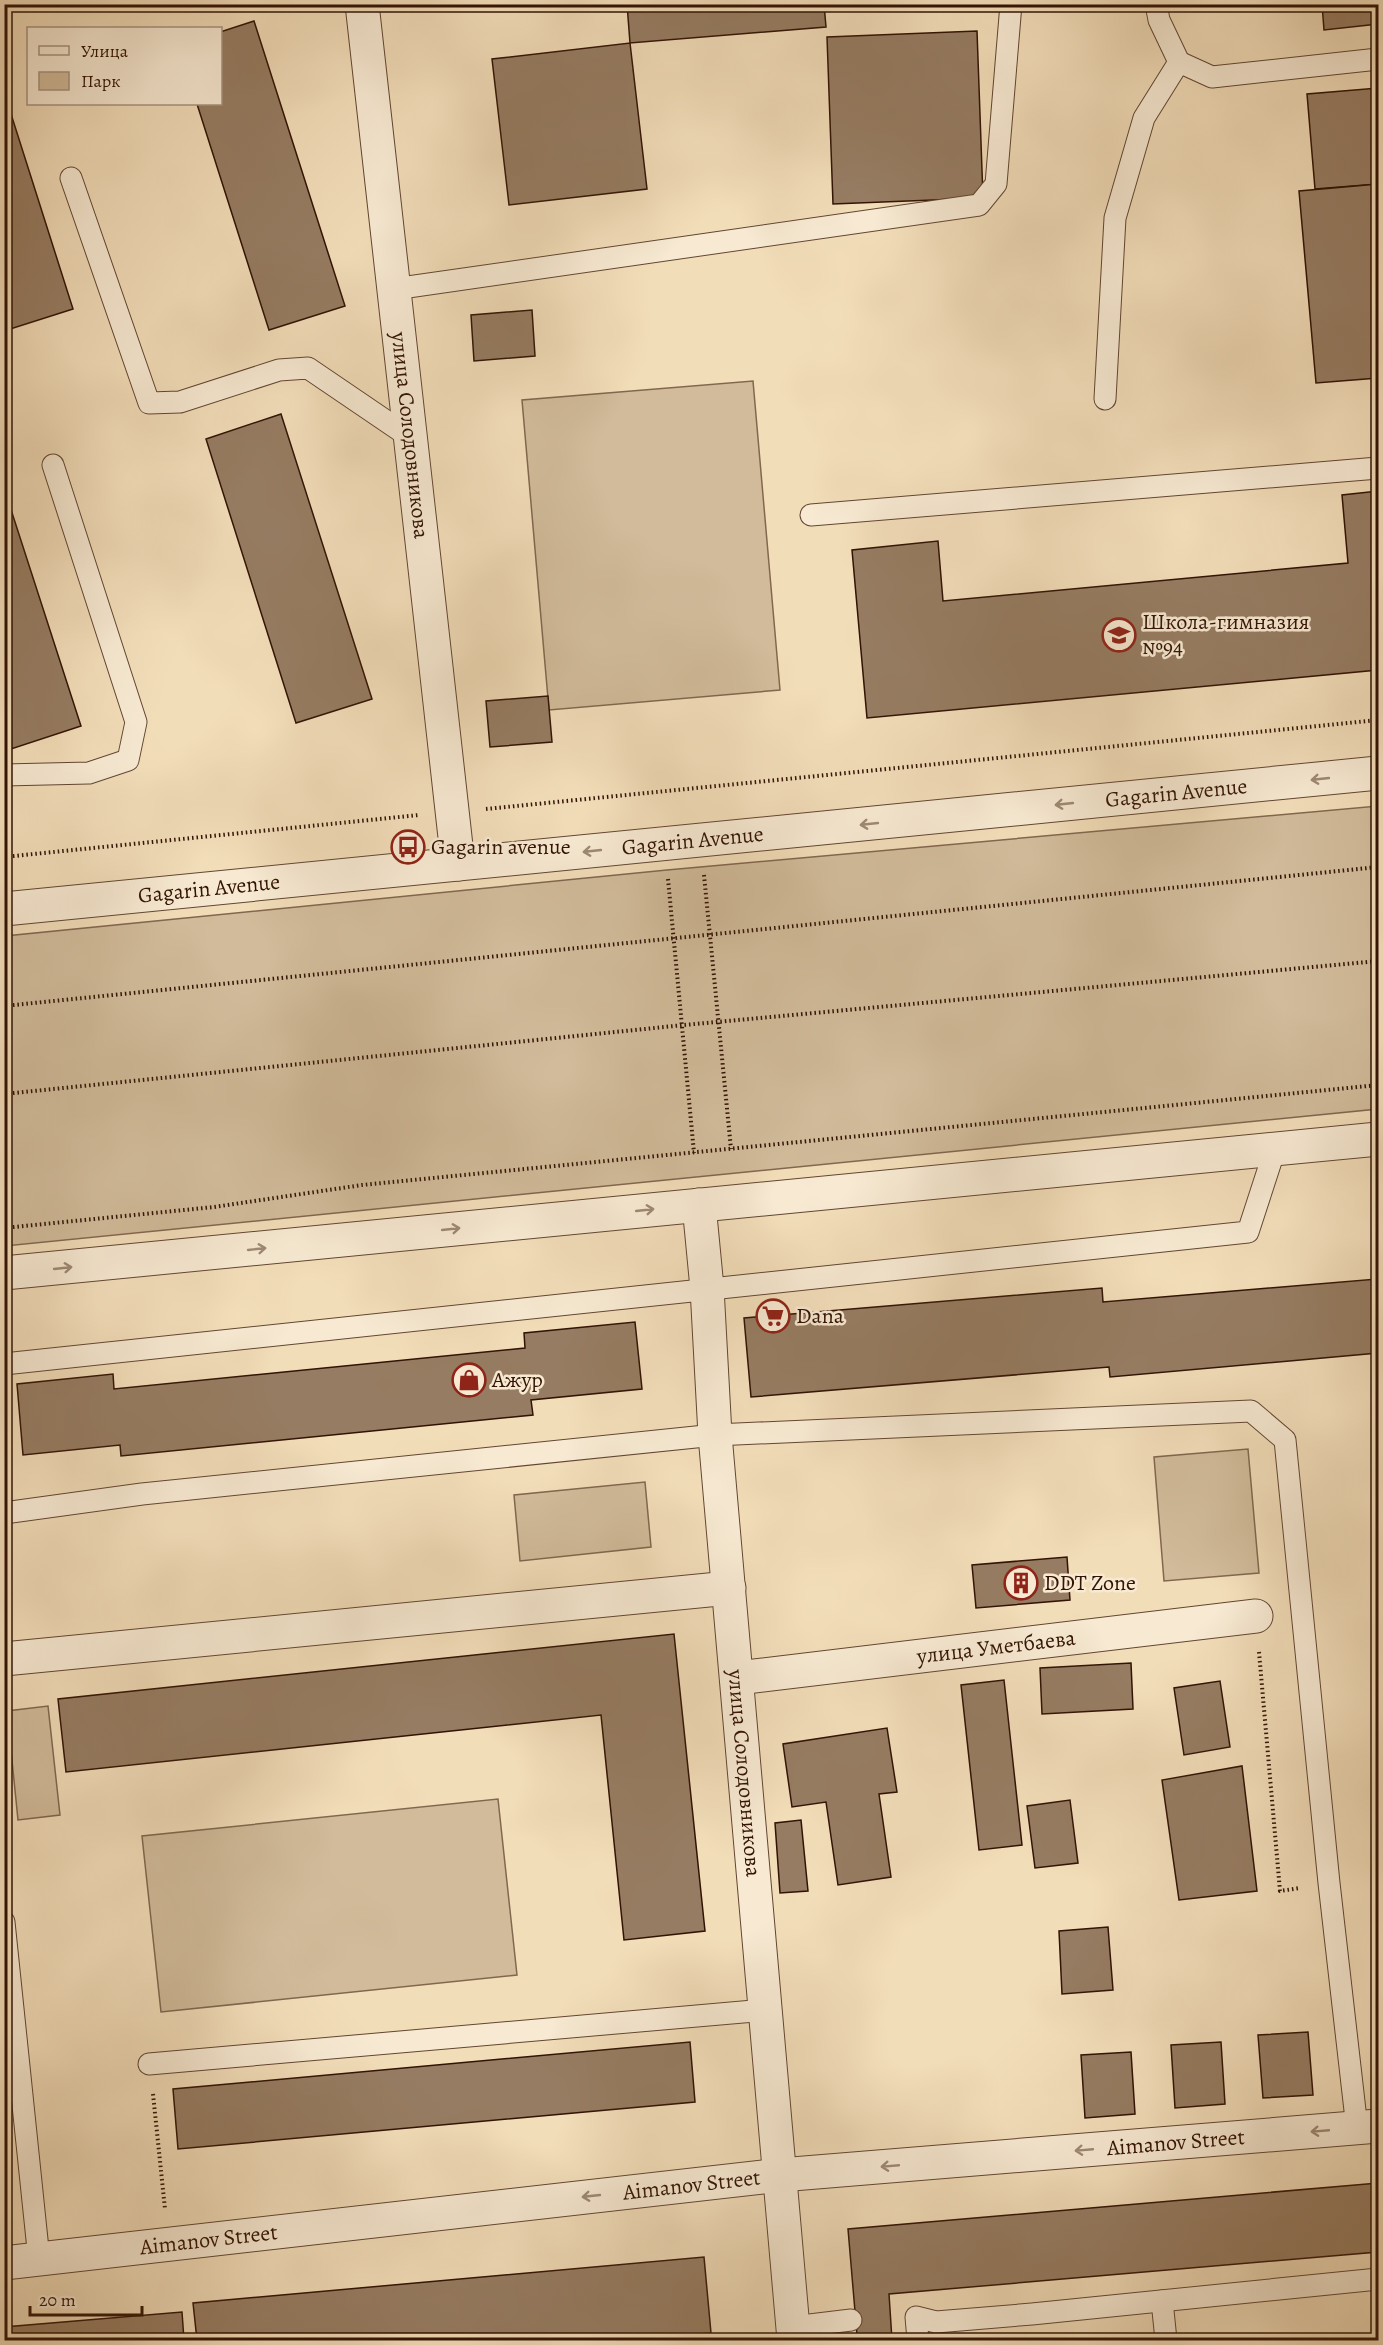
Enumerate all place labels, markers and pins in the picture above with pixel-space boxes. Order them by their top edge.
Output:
place label: Школа-гимназия №94 [1142,607,1309,662]
school or university icon: Школа-гимназия №94 [1101,617,1137,653]
bus stop icon: Gagarin avenue [390,829,426,865]
place label: Gagarin avenue [431,832,571,862]
supermarket icon: Dana [755,1298,791,1334]
place label: Dana [796,1301,845,1331]
shop icon: Ажур [451,1362,487,1398]
place label: Ажур [491,1365,543,1395]
building icon: DDT Zone [1003,1565,1039,1601]
place label: DDT Zone [1044,1568,1136,1598]

